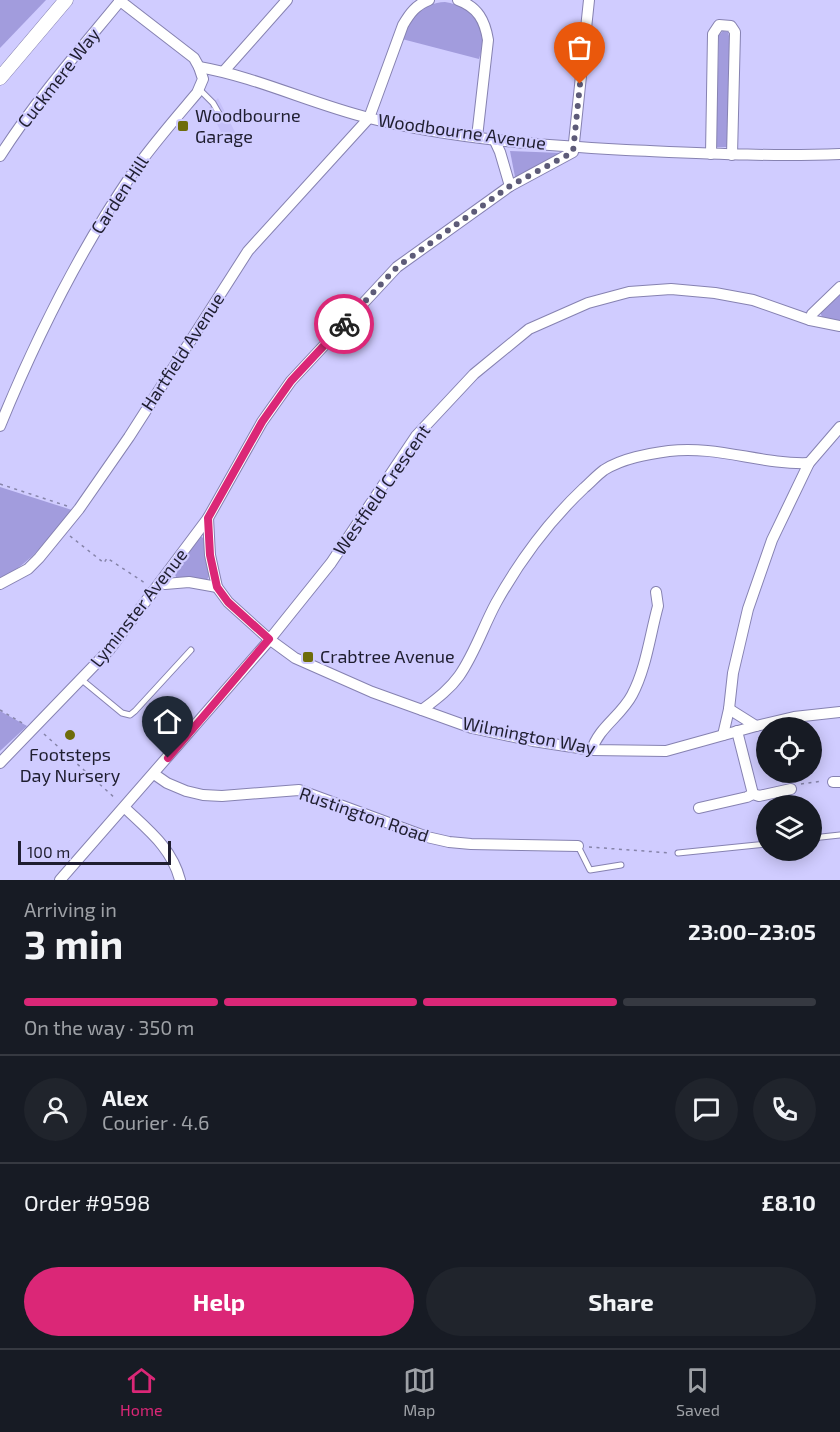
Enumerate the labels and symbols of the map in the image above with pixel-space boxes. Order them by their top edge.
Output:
pin [554,22,605,84]
street label: Cuckmere Way [12,23,104,132]
place label: Woodbourne Garage [195,104,301,147]
street label: Woodbourne Avenue [377,108,548,154]
marker: Woodbourne Garage [176,119,190,133]
street label: Carden Hill [86,151,153,238]
street label: Hartfield Avenue [136,288,228,415]
courier [314,294,374,354]
street label: Westfield Crescent [328,420,435,559]
street label: Lyminster Avenue [85,544,191,671]
place label: Crabtree Avenue [320,645,455,667]
marker: Crabtree Avenue [301,650,315,664]
pin [142,696,193,758]
street label: Wilmington Way [461,711,598,759]
marker: Footsteps Day Nursery [63,728,77,742]
place label: Footsteps Day Nursery [20,743,121,786]
street label: Rustington Road [297,782,432,846]
scale bar [18,838,171,866]

